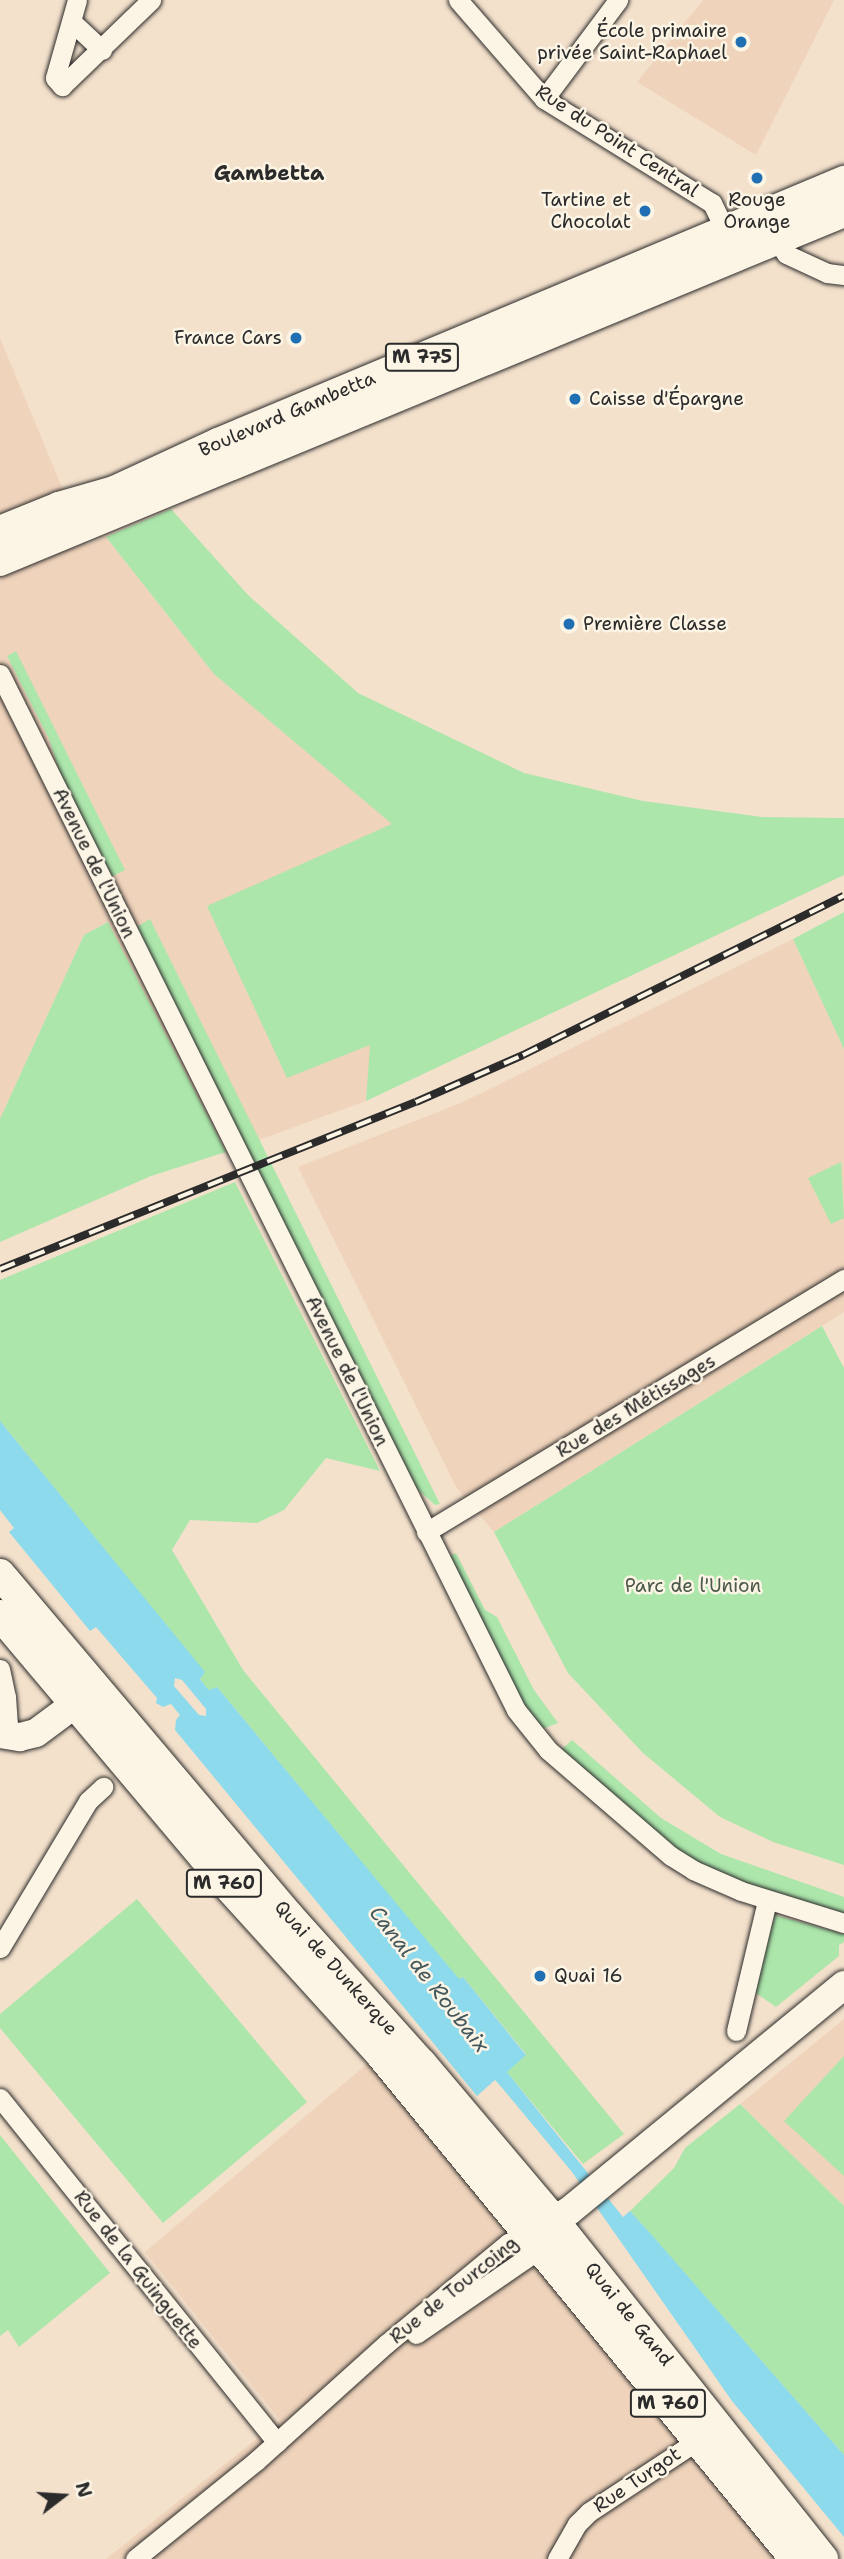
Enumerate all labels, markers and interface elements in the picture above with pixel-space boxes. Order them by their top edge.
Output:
place label: École primaire privée Saint-Raphael [537,20,727,64]
marker: École primaire privée Saint-Raphael [733,34,749,50]
street label: Rue du Point Central [531,80,703,202]
district label: Gambetta [214,160,324,186]
marker: Rouge Orange [749,170,765,186]
place label: Tartine et Chocolat [541,189,631,233]
place label: Rouge Orange [724,189,790,233]
marker: Tartine et Chocolat [637,203,653,219]
place label: France Cars [174,327,282,349]
marker: France Cars [288,330,304,346]
road number: M 775 [384,342,460,372]
street label: Boulevard Gambetta [195,366,379,462]
place label: Caisse d'Épargne [589,388,744,410]
marker: Caisse d'Épargne [567,391,583,407]
place label: Première Classe [583,613,727,635]
marker: Première Classe [561,616,577,632]
street label: Avenue de l'Union [48,784,140,942]
street label: Avenue de l'Union [301,1292,393,1450]
street label: Rue des Métissages [552,1349,720,1463]
park label: Parc de l'Union [625,1575,761,1597]
road number: M 760 [186,1868,262,1898]
street label: Quai de Dunkerque [269,1896,403,2040]
water label: Canal de Roubaix [364,1901,494,2057]
place label: Quai 16 [554,1965,623,1987]
marker: Quai 16 [532,1968,548,1984]
street label: Rue de la Guinguette [69,2186,207,2354]
street label: Rue de Tourcoing [385,2231,523,2349]
street label: Quai de Gand [580,2257,678,2371]
road number: M 760 [630,2388,706,2418]
street label: Rue Turgot [589,2442,685,2518]
north arrow [28,2461,98,2531]
text: N [69,2479,98,2501]

